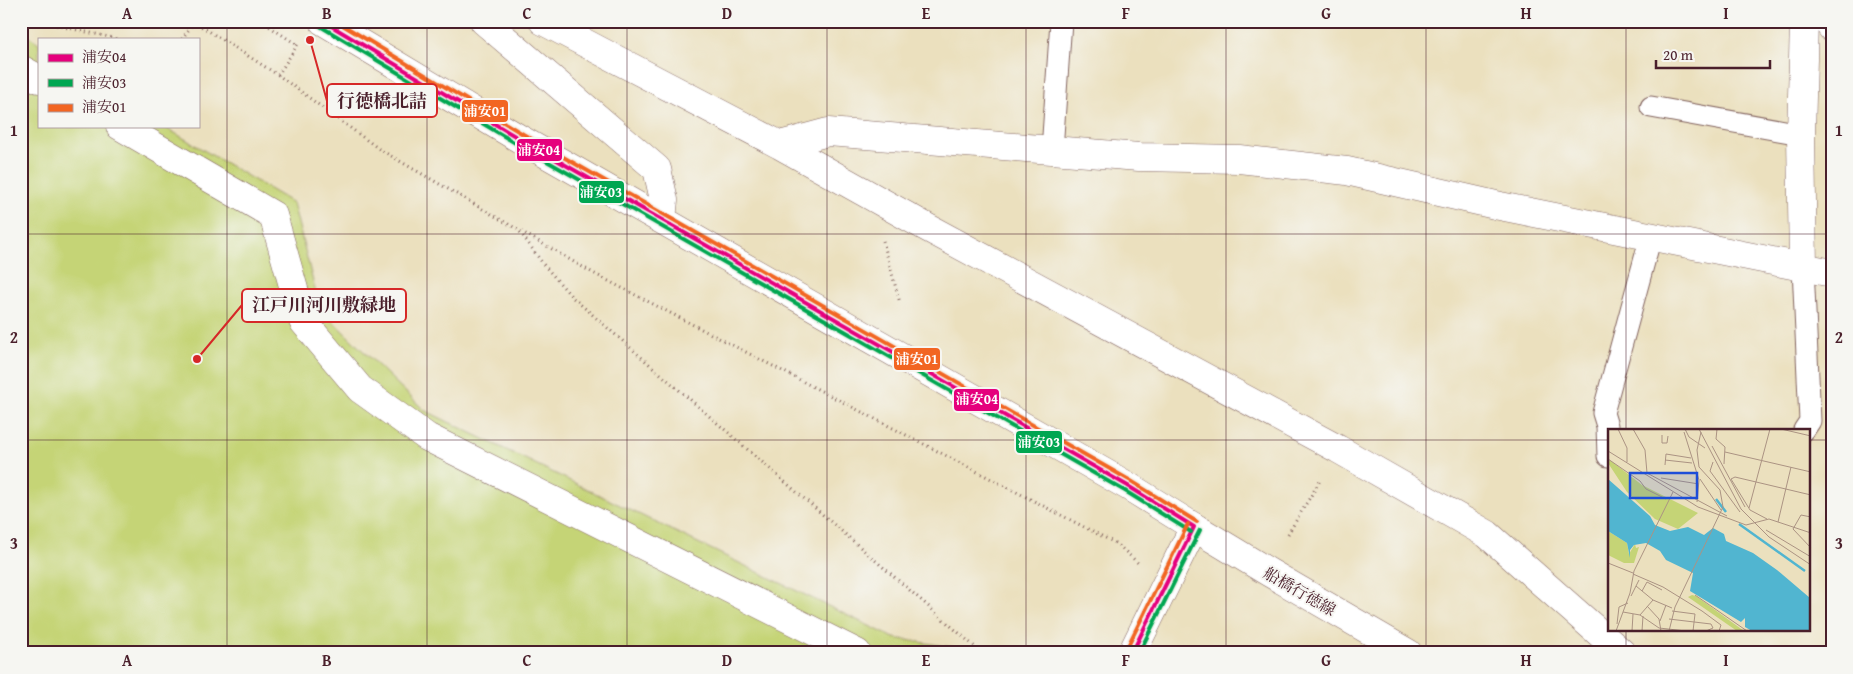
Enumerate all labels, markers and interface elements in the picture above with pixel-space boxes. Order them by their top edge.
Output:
text: A [122,1,133,25]
text: B [322,1,332,25]
text: C [522,1,532,25]
text: D [722,1,732,25]
text: E [922,1,931,25]
text: F [1122,1,1130,25]
text: G [1321,1,1331,25]
text: H [1520,1,1532,25]
text: I [1723,1,1729,25]
legend [38,38,200,128]
scale bar [1656,38,1769,70]
text: 20 m [1663,44,1694,65]
text: 浦安04 [82,46,126,67]
text: 浦安03 [82,72,126,93]
callout: 行徳橋北詰 [327,84,437,117]
text: 行徳橋北詰 [337,87,427,114]
text: 浦安01 [82,96,126,117]
line badge: 浦安01 [461,99,509,123]
text: 浦安01 [464,101,506,121]
text: 1 [10,118,18,142]
text: 1 [1835,118,1843,142]
line badge: 浦安04 [516,138,563,162]
text: 浦安04 [518,140,560,160]
line badge: 浦安03 [578,180,625,204]
text: 浦安03 [580,182,622,202]
callout: 江戸川河川敷緑地 [242,289,406,322]
text: 江戸川河川敷緑地 [252,291,396,318]
text: 2 [10,325,18,349]
text: 2 [1835,325,1843,349]
line badge: 浦安01 [893,347,941,371]
text: 浦安01 [896,349,938,369]
line badge: 浦安04 [953,388,1000,412]
text: 浦安04 [956,389,998,409]
inset map [1608,429,1810,632]
line badge: 浦安03 [1015,430,1063,454]
text: 浦安03 [1018,432,1060,452]
text: 3 [10,531,18,555]
text: 3 [1835,531,1843,555]
street label: 船橋行徳線 [1259,561,1341,621]
text: A [122,648,133,672]
text: B [322,648,332,672]
text: C [522,648,532,672]
text: D [722,648,732,672]
text: E [922,648,931,672]
text: F [1122,648,1130,672]
text: G [1321,648,1331,672]
text: H [1520,648,1532,672]
text: I [1723,648,1729,672]

